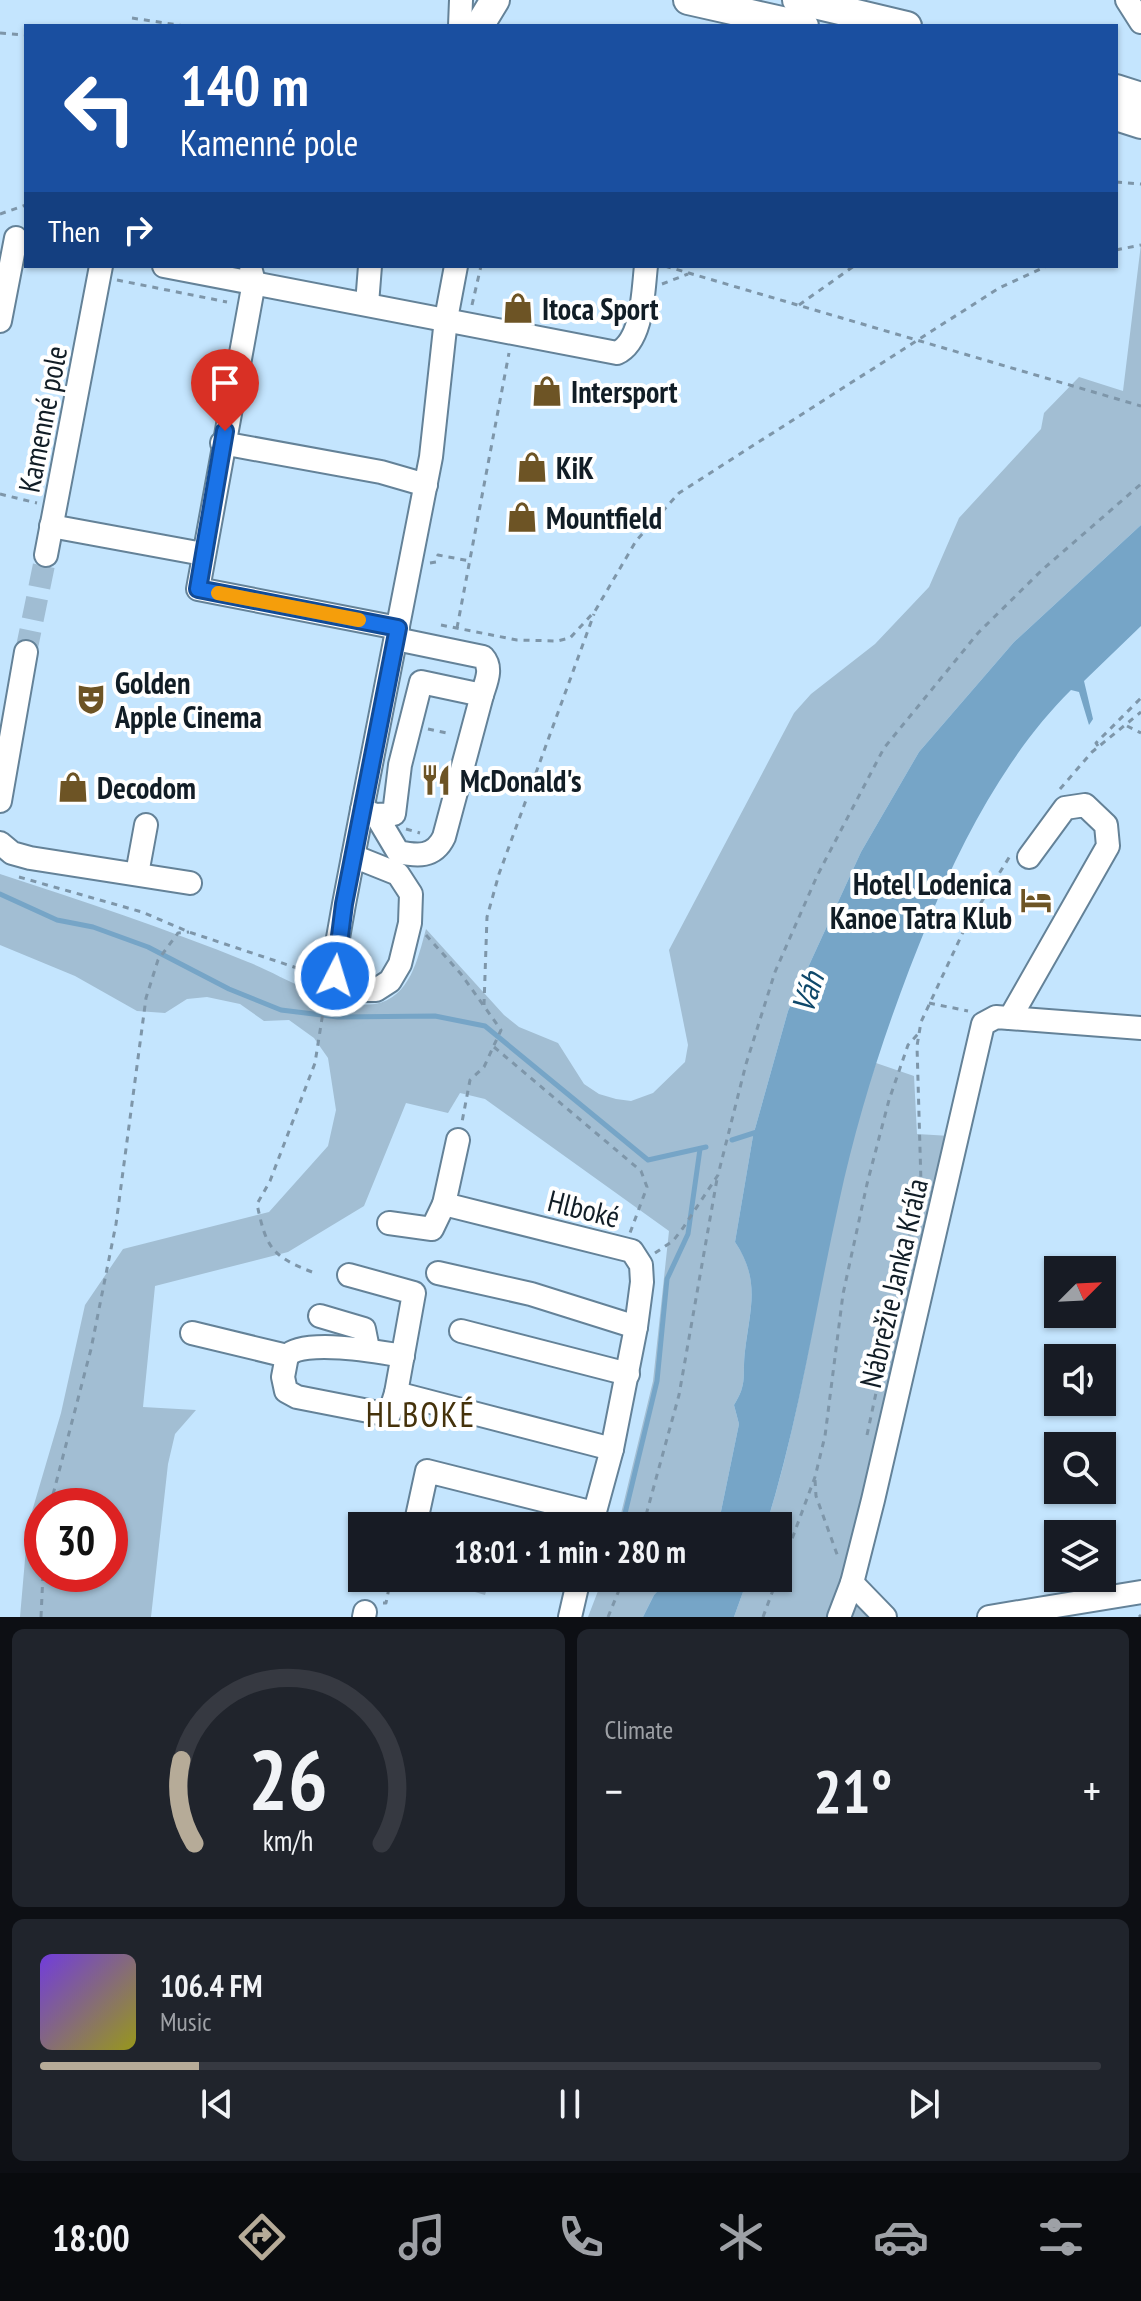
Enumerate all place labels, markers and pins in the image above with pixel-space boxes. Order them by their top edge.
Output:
place label: Itoca Sport [542,289,659,328]
shop icon: Itoca Sport [501,291,535,325]
pin [191,349,259,431]
place label: Intersport [571,372,678,411]
shop icon: Intersport [530,374,564,408]
place label: KiK [556,448,594,487]
shop icon: KiK [515,450,549,484]
place label: Mountfield [546,498,662,537]
shop icon: Mountfield [505,500,539,534]
place label: Golden Apple Cinema [114,663,262,736]
theatre icon: Golden Apple Cinema [74,682,108,716]
place label: McDonald's [460,761,581,800]
restaurant icon: McDonald's [419,763,453,797]
place label: Decodom [97,768,196,807]
shop icon: Decodom [56,770,90,804]
place label: Hotel Lodenica Kanoe Tatra Klub [830,864,1012,937]
hotel icon: Hotel Lodenica Kanoe Tatra Klub [1019,883,1053,917]

